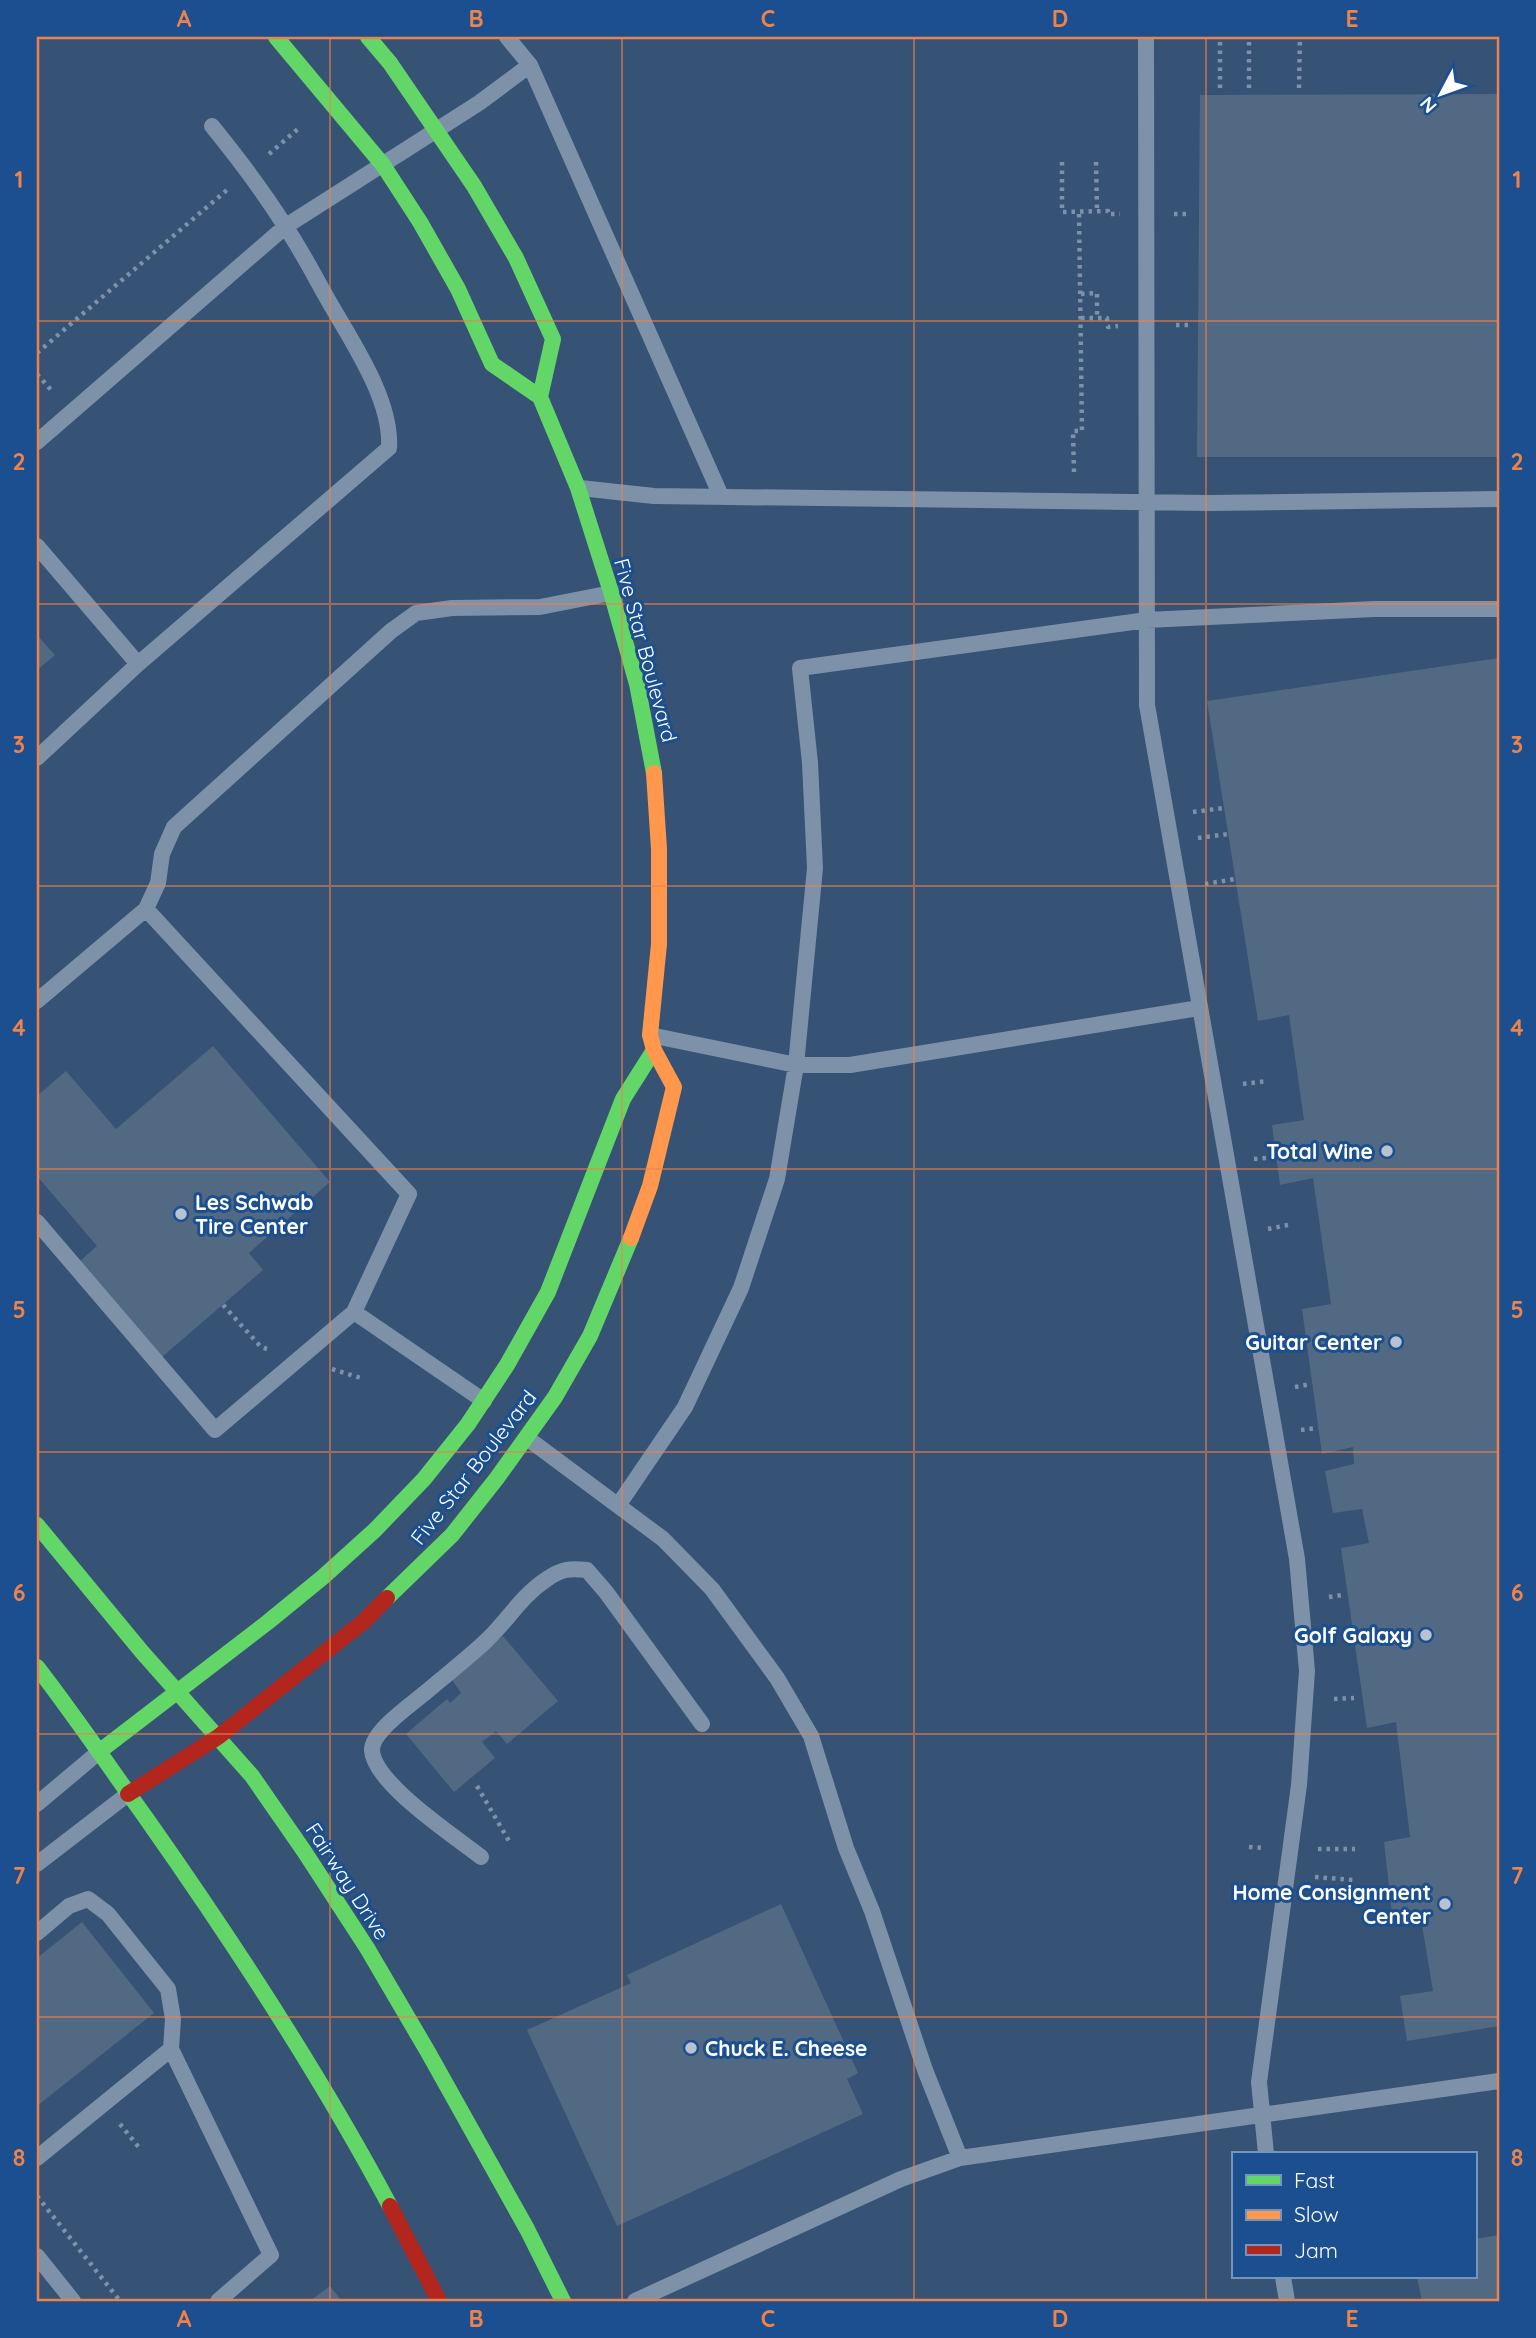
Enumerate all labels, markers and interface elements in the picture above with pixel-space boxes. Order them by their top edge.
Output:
text: A [177,4,192,33]
text: B [468,4,484,33]
text: C [761,4,775,33]
text: D [1052,4,1068,33]
text: E [1345,4,1359,33]
north arrow [1406,60,1476,130]
text: N [1415,92,1442,118]
text: 1 [15,165,23,194]
text: 1 [1513,165,1521,194]
text: 2 [12,447,26,476]
text: 2 [1510,447,1524,476]
street label: Five Star Boulevard [609,555,683,745]
text: 3 [13,730,25,759]
text: 3 [1511,730,1523,759]
text: 4 [12,1013,26,1042]
text: 4 [1510,1013,1524,1042]
place label: Total Wine [1266,1138,1373,1164]
marker: Total Wine [1379,1143,1395,1159]
place label: Les Schwab Tire Center [195,1189,314,1239]
marker: Les Schwab Tire Center [173,1206,189,1222]
text: 5 [12,1295,26,1324]
text: 5 [1510,1295,1524,1324]
place label: Guitar Center [1245,1329,1382,1355]
marker: Guitar Center [1388,1334,1404,1350]
street label: Five Star Boulevard [404,1384,542,1550]
text: 6 [13,1578,25,1607]
text: 6 [1511,1578,1523,1607]
place label: Golf Galaxy [1294,1622,1412,1648]
marker: Golf Galaxy [1418,1627,1434,1643]
street label: Fairway Drive [300,1817,396,1945]
text: 7 [13,1861,26,1890]
text: 7 [1511,1861,1524,1890]
place label: Home Consignment Center [1233,1879,1431,1929]
marker: Home Consignment Center [1437,1896,1453,1912]
place label: Chuck E. Cheese [705,2035,867,2061]
marker: Chuck E. Cheese [683,2040,699,2056]
text: 8 [13,2143,25,2172]
text: 8 [1511,2143,1523,2172]
legend [1232,2152,1476,2278]
text: Fast [1294,2167,1335,2193]
text: Slow [1294,2201,1339,2227]
text: Jam [1294,2237,1338,2263]
text: A [177,2304,192,2333]
text: B [468,2304,484,2333]
text: C [761,2304,775,2333]
text: D [1052,2304,1068,2333]
text: E [1345,2304,1359,2333]

